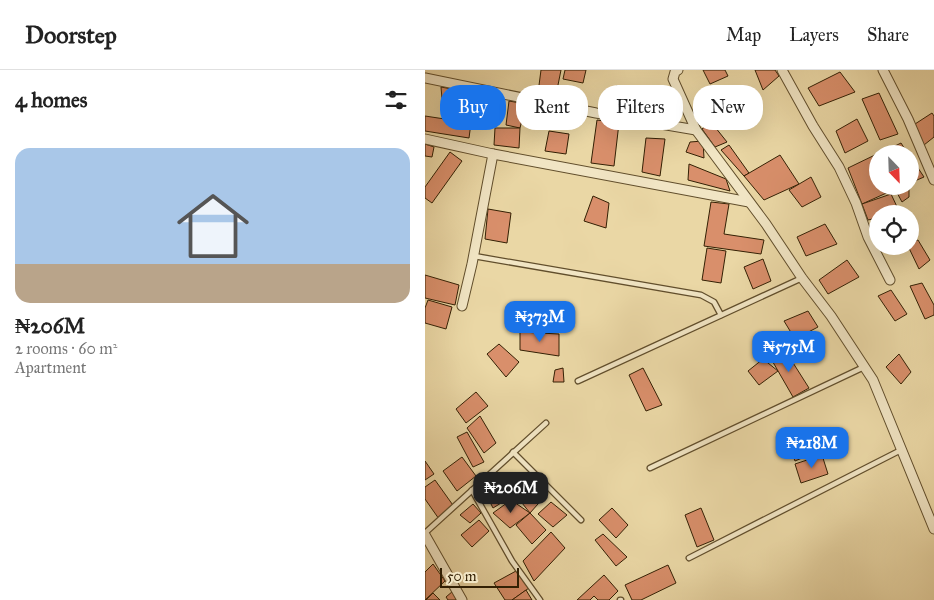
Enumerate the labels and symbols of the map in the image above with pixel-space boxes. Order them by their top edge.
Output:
north arrow [869,145,919,195]
pin: ₦373M [505,300,575,343]
pin: ₦575M [754,330,824,373]
pin: ₦218M [777,426,847,469]
pin: ₦206M [476,472,546,514]
scale bar [440,565,519,588]

